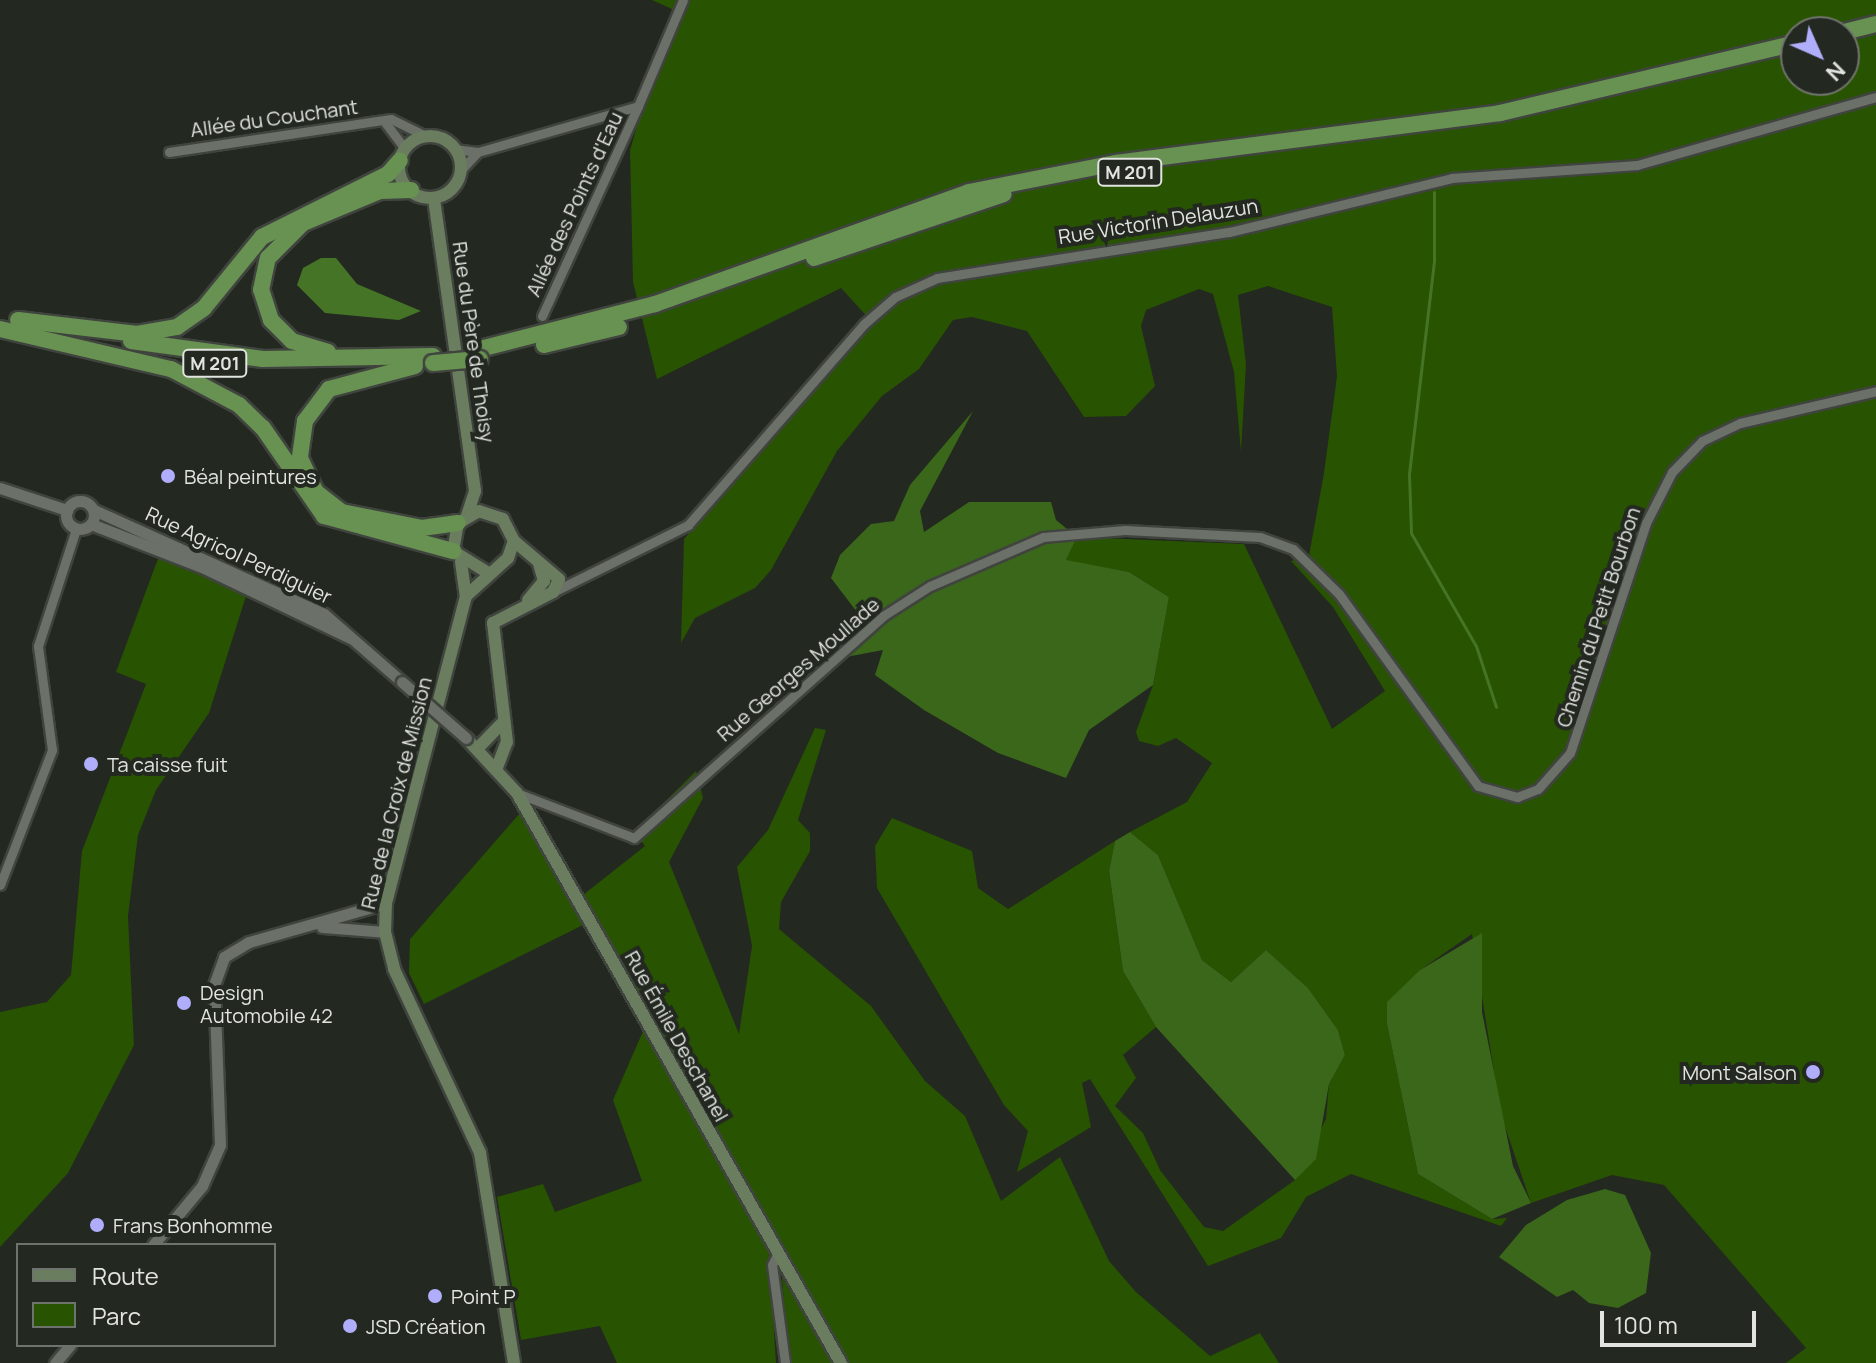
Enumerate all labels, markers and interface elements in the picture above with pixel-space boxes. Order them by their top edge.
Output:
north arrow [1780,16,1860,96]
text: N [1819,55,1852,88]
street label: Allée du Couchant [189,94,359,142]
street label: Allée des Points d'Eau [521,108,627,300]
road number: M 201 [1096,158,1164,186]
street label: Rue Victorin Delauzun [1056,193,1260,249]
street label: Rue du Père de Thoisy [448,240,500,444]
road number: M 201 [181,349,249,377]
place label: Béal peintures [184,464,317,488]
marker: Béal peintures [159,467,177,485]
street label: Rue Agricol Perdiguier [142,501,336,609]
street label: Chemin du Petit Bourbon [1551,504,1645,730]
street label: Rue Georges Moullade [712,592,884,746]
street label: Rue de la Croix de Mission [356,675,436,911]
place label: Ta caisse fuit [107,752,228,776]
marker: Ta caisse fuit [82,755,100,773]
street label: Rue Émile Deschanel [620,946,734,1126]
place label: Design Automobile 42 [200,980,333,1027]
marker: Design Automobile 42 [175,994,193,1012]
place label: Mont Salson [1682,1060,1797,1084]
marker: Mont Salson [1804,1063,1822,1081]
place label: Frans Bonhomme [113,1213,273,1237]
marker: Frans Bonhomme [88,1216,106,1234]
legend [16,1243,276,1347]
text: Route [92,1259,159,1292]
place label: Point P [451,1284,515,1308]
marker: Point P [426,1287,444,1305]
scale bar [1604,1295,1760,1345]
text: Parc [92,1299,141,1332]
text: 100 m [1614,1308,1678,1341]
place label: JSD Création [366,1314,486,1338]
marker: JSD Création [341,1317,359,1335]

